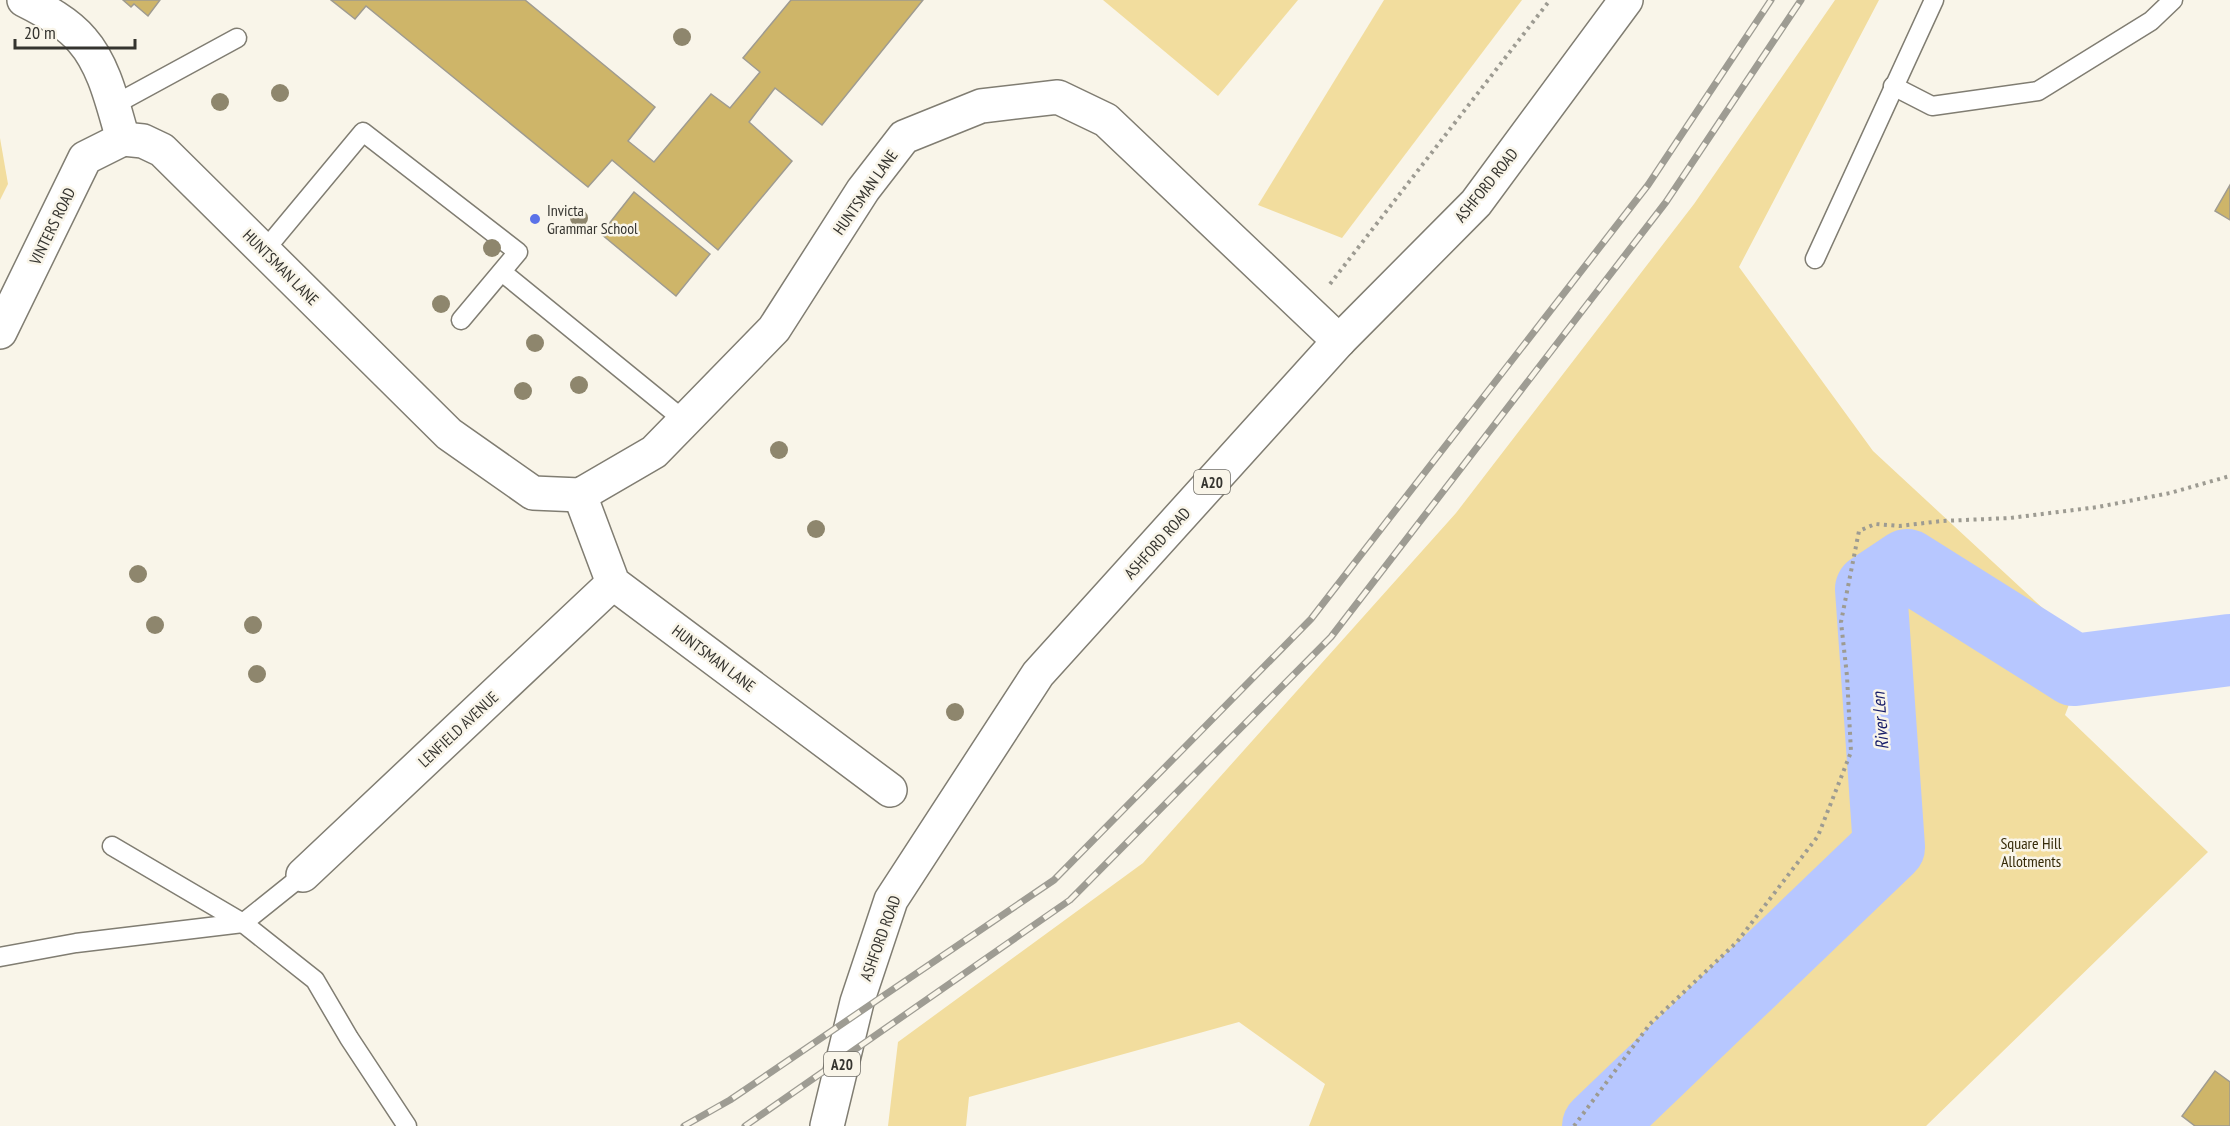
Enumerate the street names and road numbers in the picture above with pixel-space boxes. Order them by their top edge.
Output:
street label: ASHFORD ROAD [1450,144,1522,226]
street label: HUNTSMAN LANE [828,146,902,238]
street label: VINTERS ROAD [24,184,79,269]
street label: HUNTSMAN LANE [239,225,323,309]
road number: A20 [1194,470,1230,494]
street label: ASHFORD ROAD [1120,503,1194,583]
street label: HUNTSMAN LANE [668,620,760,696]
street label: LENFIELD AVENUE [414,687,502,771]
street label: ASHFORD ROAD [855,893,905,983]
road number: A20 [824,1052,860,1076]

